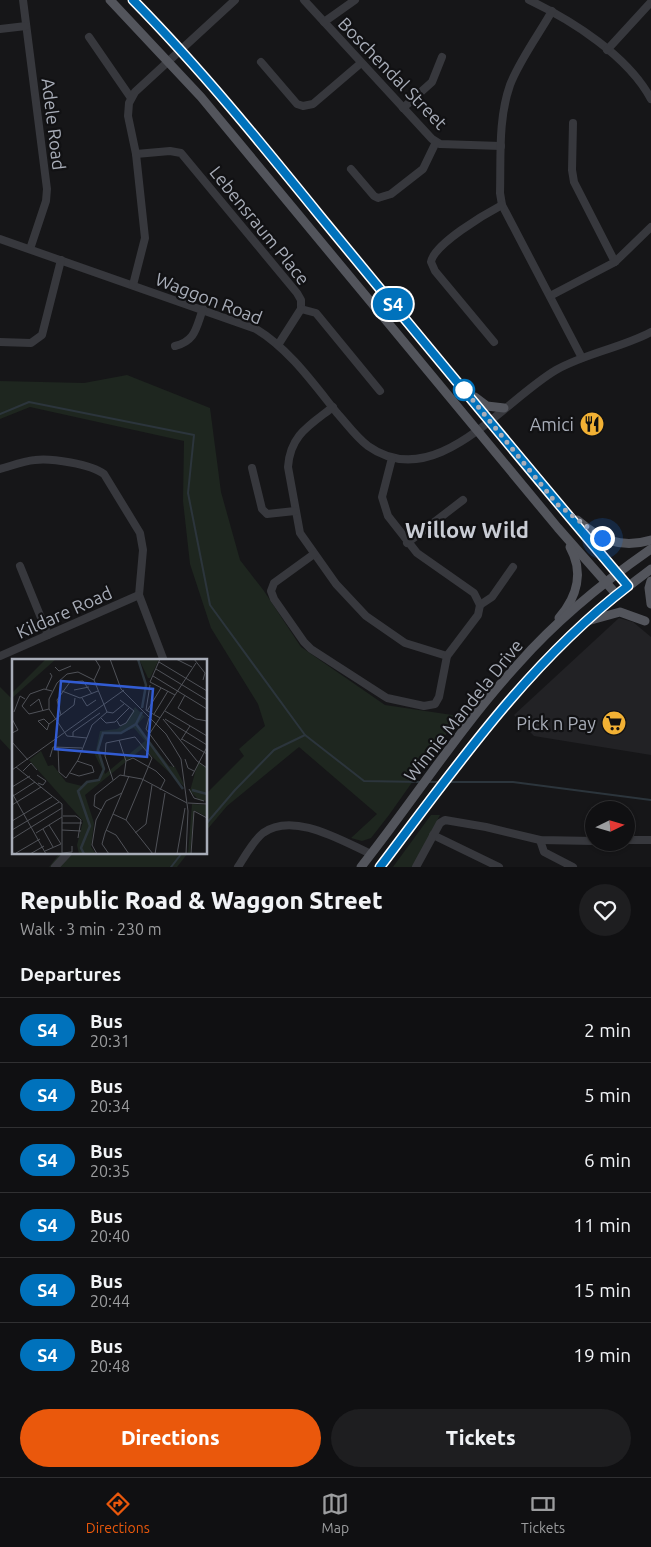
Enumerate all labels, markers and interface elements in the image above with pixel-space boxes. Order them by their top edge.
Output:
street label: Boschendal Street [335,13,451,133]
street label: Adele Road [38,77,70,171]
street label: Lebensraum Place [206,162,314,288]
street label: Waggon Road [153,268,265,328]
line badge: S4 [370,288,416,320]
text: S4 [383,294,403,314]
unlabelled marker [453,379,475,401]
restaurant icon: Amici [579,411,605,437]
place label: Amici [530,414,574,434]
district label: Willow Wild [405,517,529,542]
your location [590,526,615,551]
street label: Kildare Road [13,582,115,642]
street label: Winnie Mandela Drive [400,635,526,785]
inset map [12,659,208,854]
supermarket icon: Pick n Pay [601,710,627,736]
place label: Pick n Pay [516,713,596,733]
north arrow [585,801,635,851]
map controls [585,801,635,851]
button: heart [579,884,631,936]
text: Republic Road & Waggon Street [20,887,383,914]
text: Walk · 3 min · 230 m [20,920,162,938]
text: Departures [20,963,121,985]
text: Bus [90,1010,123,1032]
text: 2 min [584,1019,631,1041]
text: S4 [37,1020,58,1040]
text: 20:31 [90,1032,130,1050]
text: Bus [90,1075,123,1097]
text: 5 min [584,1084,631,1106]
text: S4 [37,1085,58,1105]
text: 20:34 [90,1097,130,1115]
text: Bus [90,1140,123,1162]
text: 6 min [584,1149,631,1171]
text: S4 [37,1150,58,1170]
text: 20:35 [90,1162,130,1180]
text: Bus [90,1205,123,1227]
text: 11 min [573,1214,631,1236]
text: S4 [37,1215,58,1235]
text: 20:40 [90,1227,130,1245]
text: Bus [90,1270,123,1292]
text: 15 min [573,1279,631,1301]
text: S4 [37,1280,58,1300]
text: 20:44 [90,1292,130,1310]
text: Bus [90,1335,123,1357]
text: 19 min [573,1344,631,1366]
text: S4 [37,1345,58,1365]
text: 20:48 [90,1357,130,1375]
button: Directions [20,1409,321,1467]
button: Tickets [331,1409,631,1467]
tab: Directions [86,1490,150,1536]
tab: Map [321,1490,349,1536]
tab: Tickets [521,1490,565,1536]

